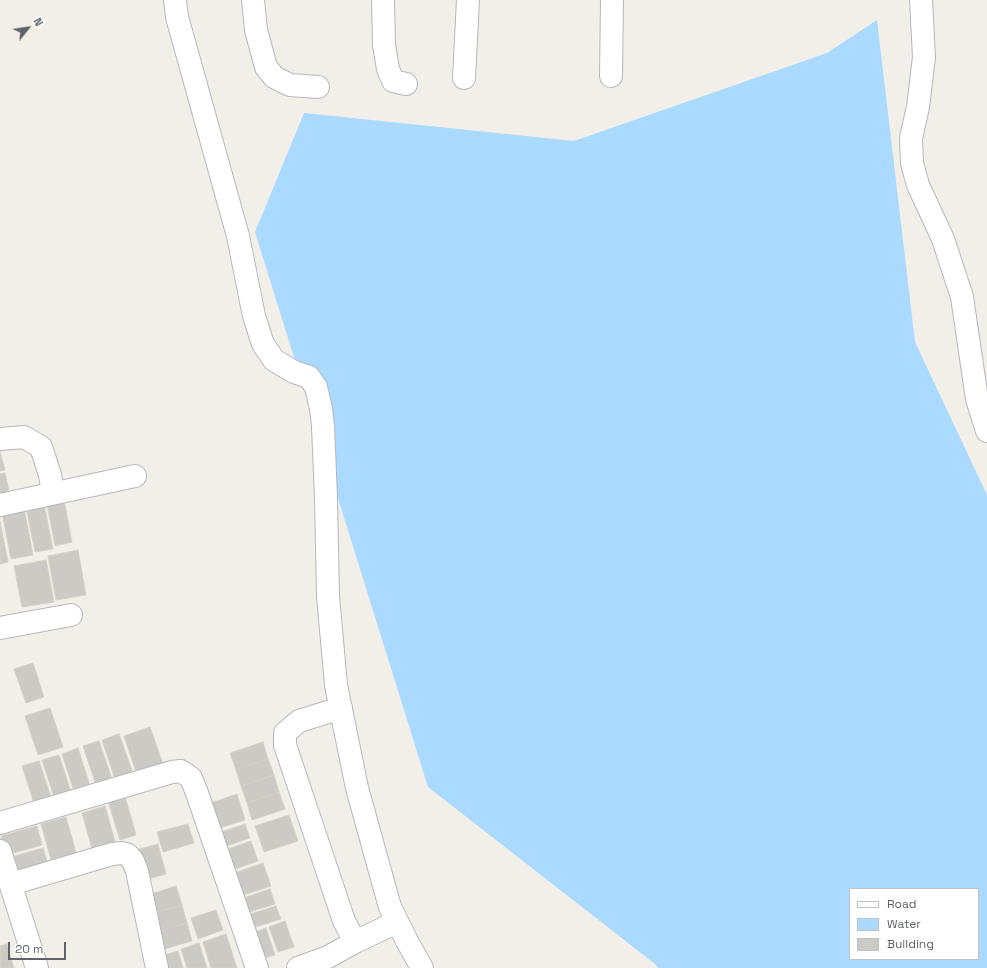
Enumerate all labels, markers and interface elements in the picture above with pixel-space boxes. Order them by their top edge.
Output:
north arrow [8,8,48,48]
text: N [30,15,46,29]
legend [849,888,979,960]
text: Road [887,896,916,912]
text: Water [887,916,921,932]
scale bar [10,934,68,960]
text: Building [887,936,934,952]
text: 20 m [15,941,43,957]

